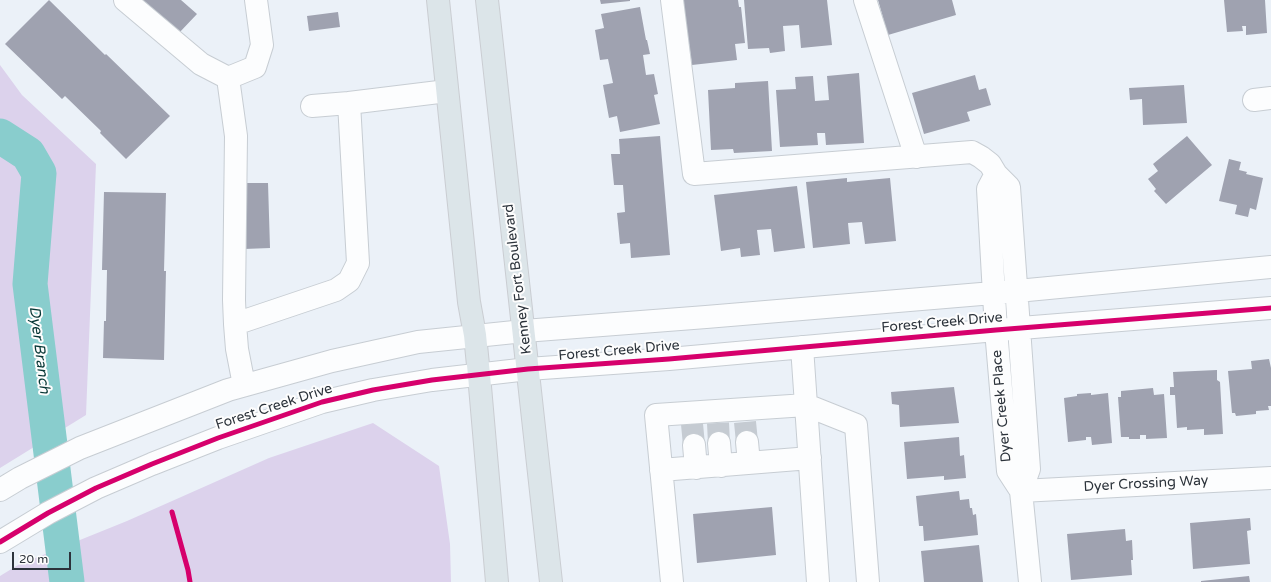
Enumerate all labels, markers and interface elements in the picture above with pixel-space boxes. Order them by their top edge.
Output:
street label: Kenney Fort Boulevard [500,203,536,355]
water label: Dyer Branch [25,305,53,395]
street label: Forest Creek Drive [881,309,1003,337]
street label: Forest Creek Drive [558,337,680,365]
street label: Dyer Creek Place [989,349,1015,463]
street label: Forest Creek Drive [214,380,334,434]
street label: Dyer Crossing Way [1083,472,1209,496]
scale bar [14,544,73,570]
text: 20 m [19,552,48,566]

